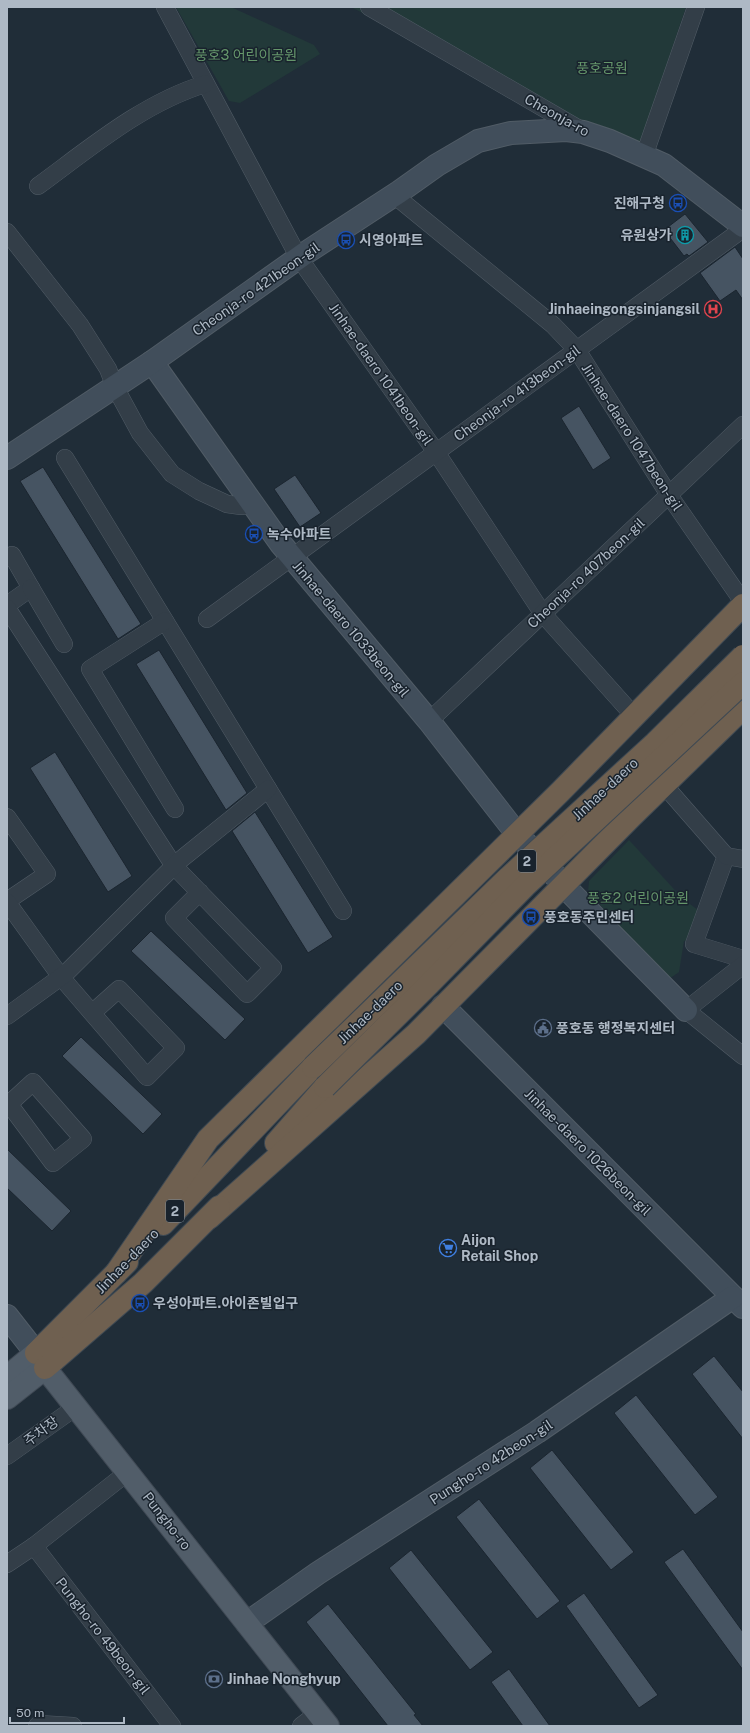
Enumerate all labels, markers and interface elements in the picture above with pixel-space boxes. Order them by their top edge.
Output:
park label: 풍호3 어린이공원 [195,47,297,63]
park label: 풍호공원 [576,60,628,76]
street label: Cheonja-ro [522,91,592,139]
bus stop icon: 진해구청 [668,193,688,213]
place label: 진해구청 [613,195,665,211]
building icon: 유원상가 [675,225,695,245]
place label: 유원상가 [620,227,672,243]
bus stop icon: 시영아파트 [336,230,356,250]
place label: 시영아파트 [359,232,424,248]
street label: Cheonja-ro 421beon-gil [189,239,323,339]
hospital icon: Jinhaeingongsinjangsil [703,299,723,319]
street label: Jinhae-daero 1041beon-gil [326,300,436,448]
place label: Jinhaeingongsinjangsil [548,301,700,317]
street label: Cheonja-ro 413beon-gil [451,342,583,444]
street label: Jinhae-daero 1047beon-gil [578,360,686,514]
street label: Cheonja-ro 407beon-gil [524,515,648,631]
bus stop icon: 녹수아파트 [244,524,264,544]
place label: 녹수아파트 [267,526,332,542]
street label: Jinhae-daero 1033beon-gil [289,558,413,700]
street label: Jinhae-daero [569,755,641,823]
road number: 2 [518,850,536,872]
park label: 풍호2 어린이공원 [587,890,689,906]
bus stop icon: 풍호동주민센터 [521,907,541,927]
place label: 풍호동주민센터 [544,909,634,925]
street label: Jinhae-daero [334,977,406,1047]
public building icon: 풍호동 행정복지센터 [533,1018,553,1038]
place label: 풍호동 행정복지센터 [556,1020,675,1036]
street label: Jinhae-daero 1026beon-gil [521,1085,655,1219]
road number: 2 [166,1200,184,1222]
street label: Jinhae-daero [92,1225,162,1297]
place label: Aijon Retail Shop [461,1232,538,1264]
supermarket icon: Aijon Retail Shop [438,1238,458,1258]
bus stop icon: 우성아파트.아이존빌입구 [130,1293,150,1313]
place label: 우성아파트.아이존빌입구 [153,1295,299,1311]
street label: 주차장 [21,1413,61,1449]
street label: Pungho-ro 42beon-gil [427,1416,555,1508]
street label: Pungho-ro [140,1489,194,1553]
street label: Pungho-ro 49beon-gil [53,1575,153,1697]
bank icon: Jinhae Nonghyup [204,1669,224,1689]
place label: Jinhae Nonghyup [227,1671,341,1687]
scale bar [10,1699,124,1725]
text: 50 m [16,1706,44,1720]

